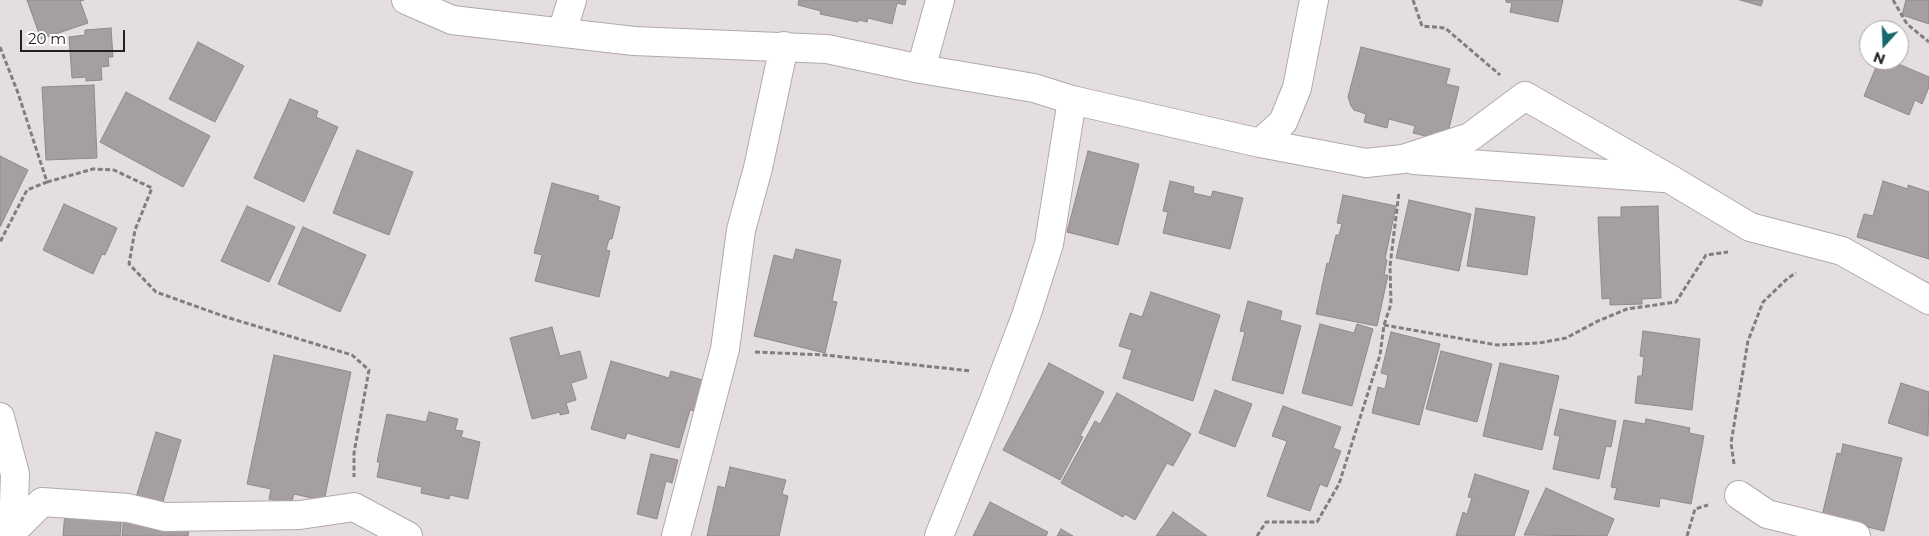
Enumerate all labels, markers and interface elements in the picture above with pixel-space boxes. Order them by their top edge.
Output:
scale bar [22,20,128,52]
north arrow [1859,20,1909,70]
text: 20 m [28,29,66,48]
text: N [1871,48,1888,69]

